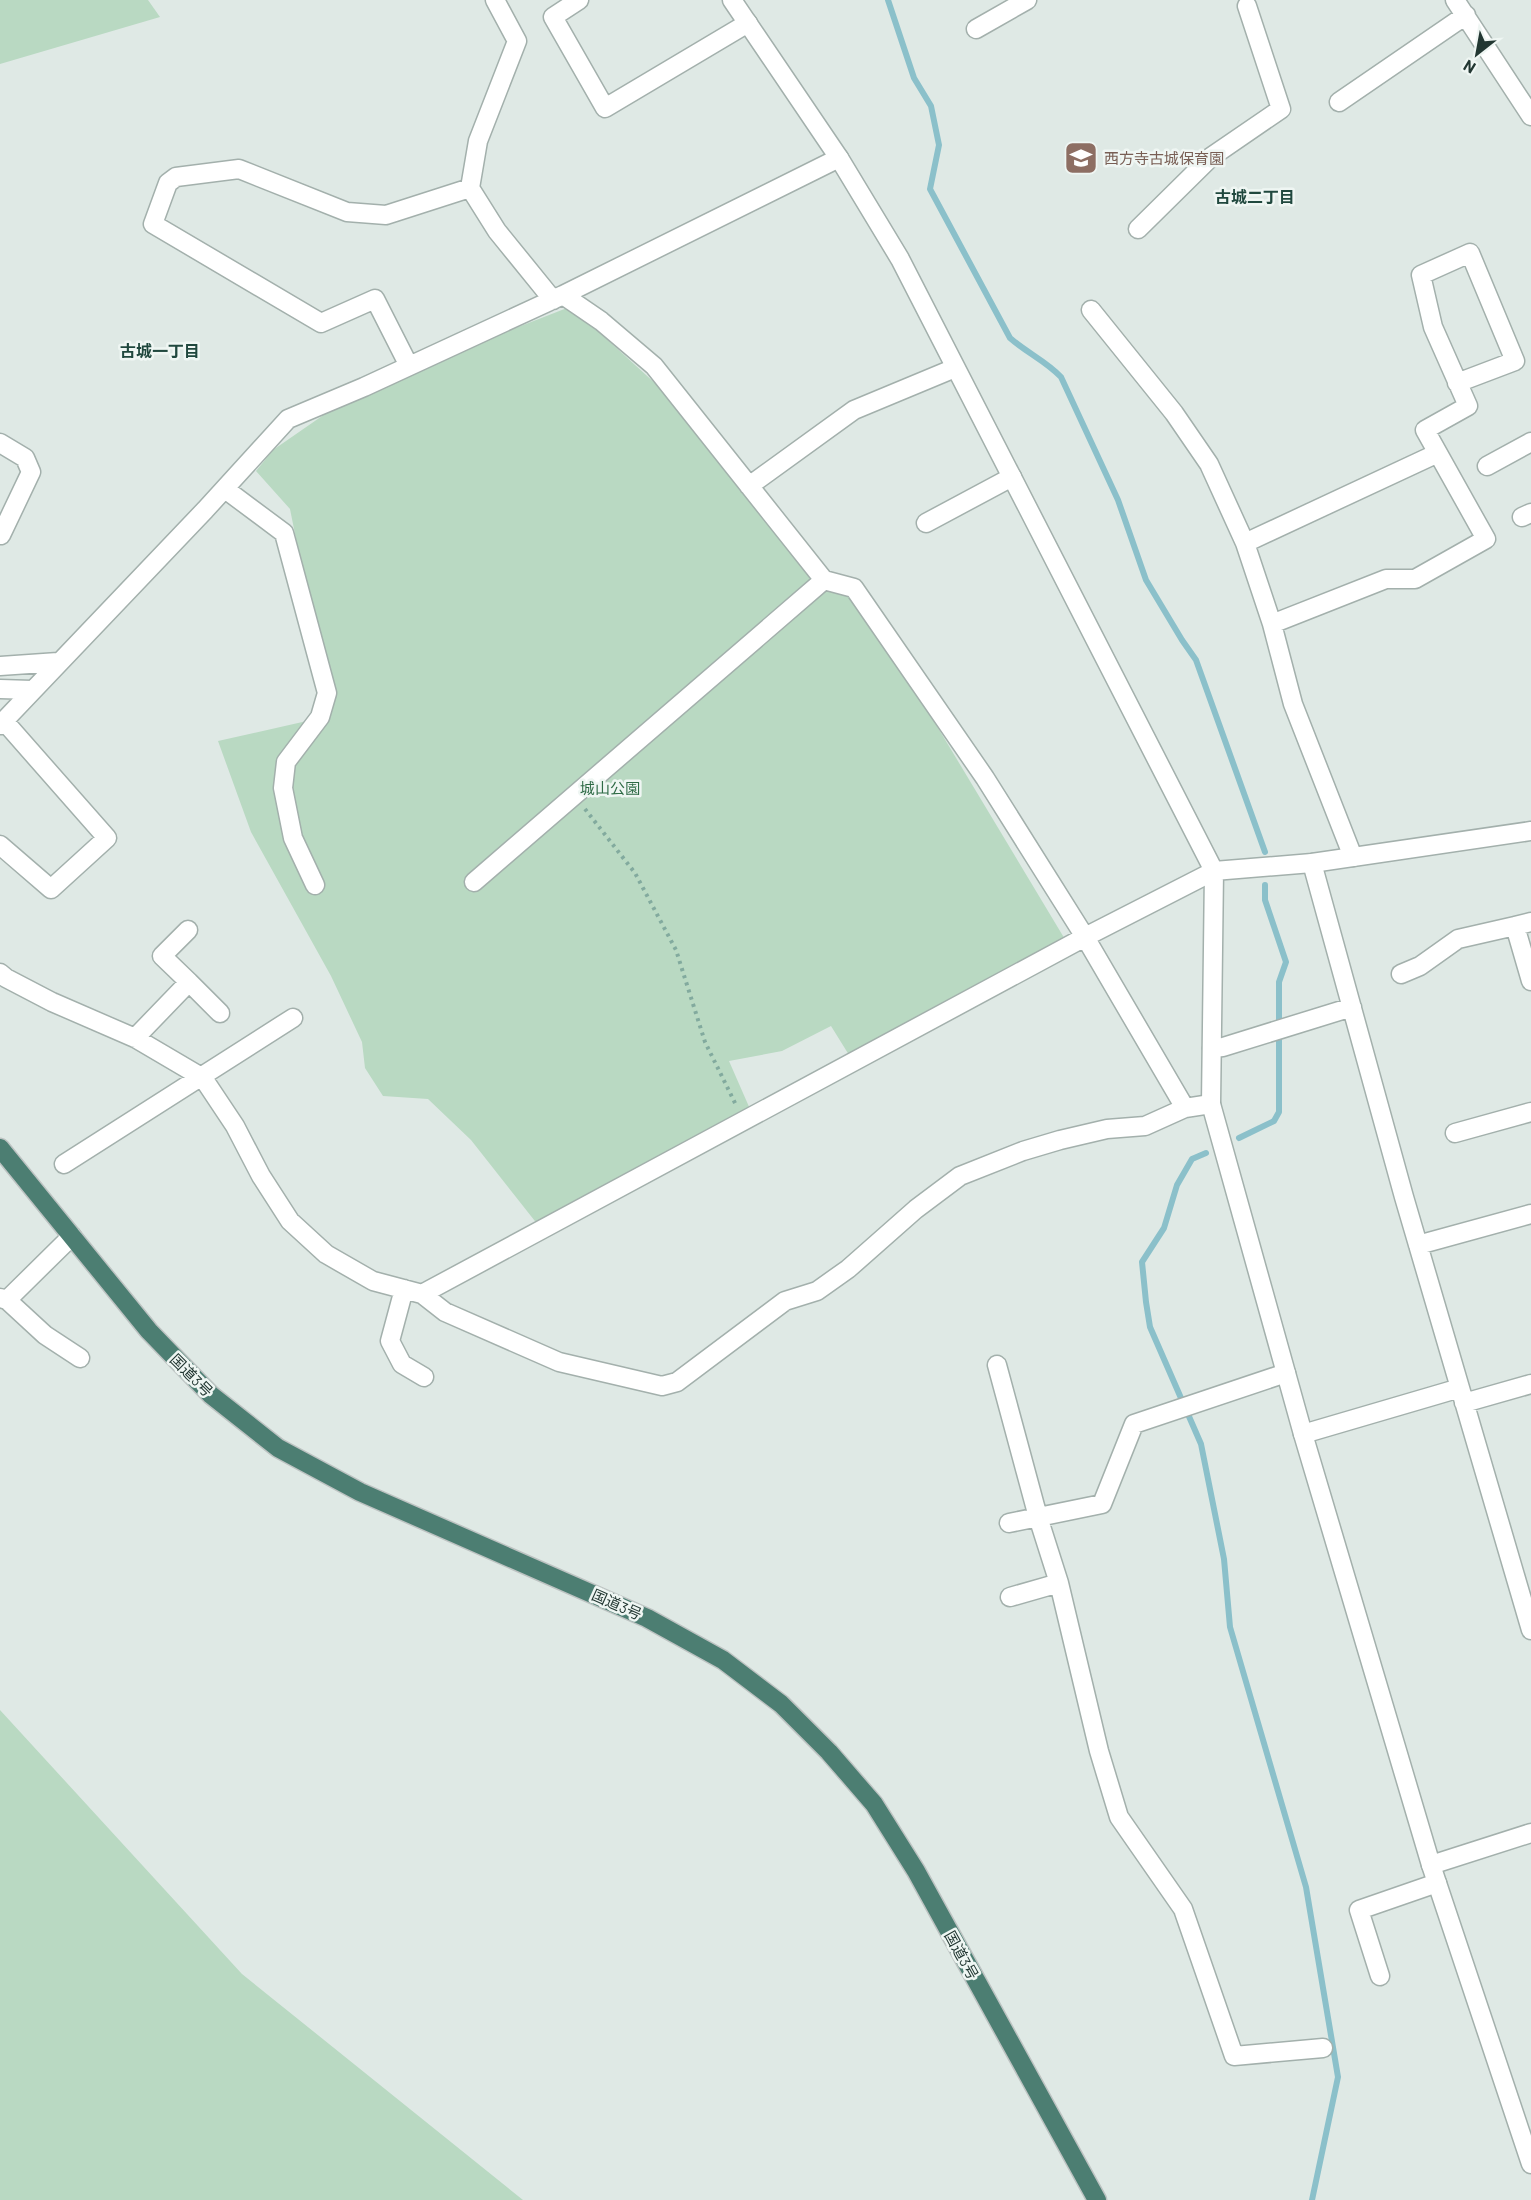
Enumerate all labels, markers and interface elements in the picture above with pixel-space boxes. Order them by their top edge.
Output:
north arrow [1447,24,1507,84]
text: N [1460,56,1478,78]
school or university icon: 西方寺古城保育園 [1063,140,1099,176]
place label: 西方寺古城保育園 [1104,149,1224,167]
district label: 古城二丁目 [1215,187,1295,206]
district label: 古城一丁目 [120,341,200,360]
park label: 城山公園 [580,779,640,797]
street label: 国道3号 [167,1350,217,1400]
street label: 国道3号 [589,1585,645,1623]
street label: 国道3号 [941,1928,983,1982]

